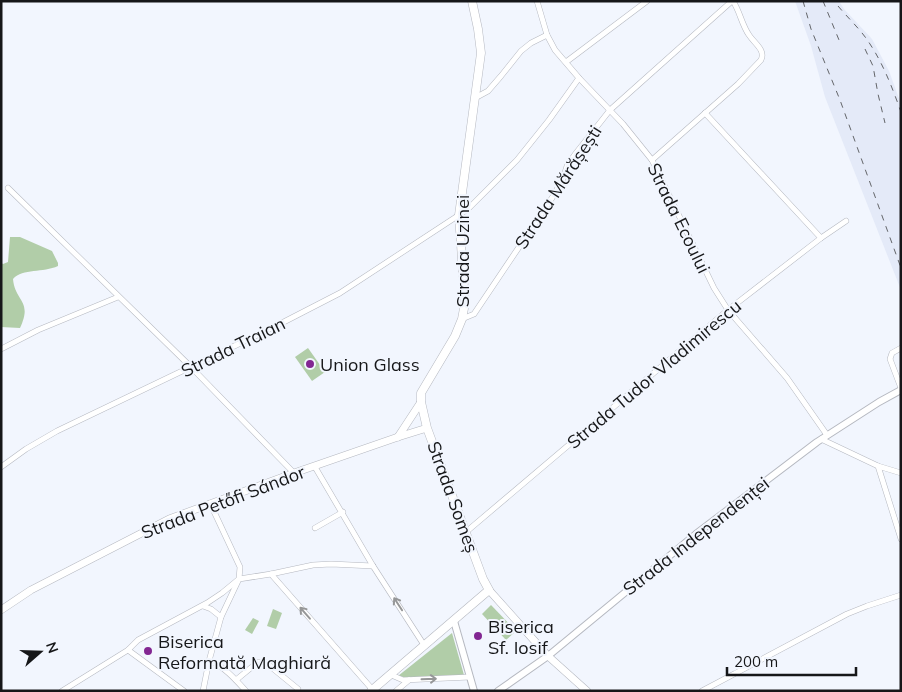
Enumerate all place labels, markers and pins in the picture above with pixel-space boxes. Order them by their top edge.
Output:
place label: Union Glass [320,353,420,376]
marker: Union Glass [304,358,316,370]
place label: Biserica Sf. Iosif [488,615,554,659]
place label: Biserica Reformată Maghiară [158,630,331,674]
marker: Biserica Sf. Iosif [472,630,484,642]
marker: Biserica Reformată Maghiară [142,645,154,657]

